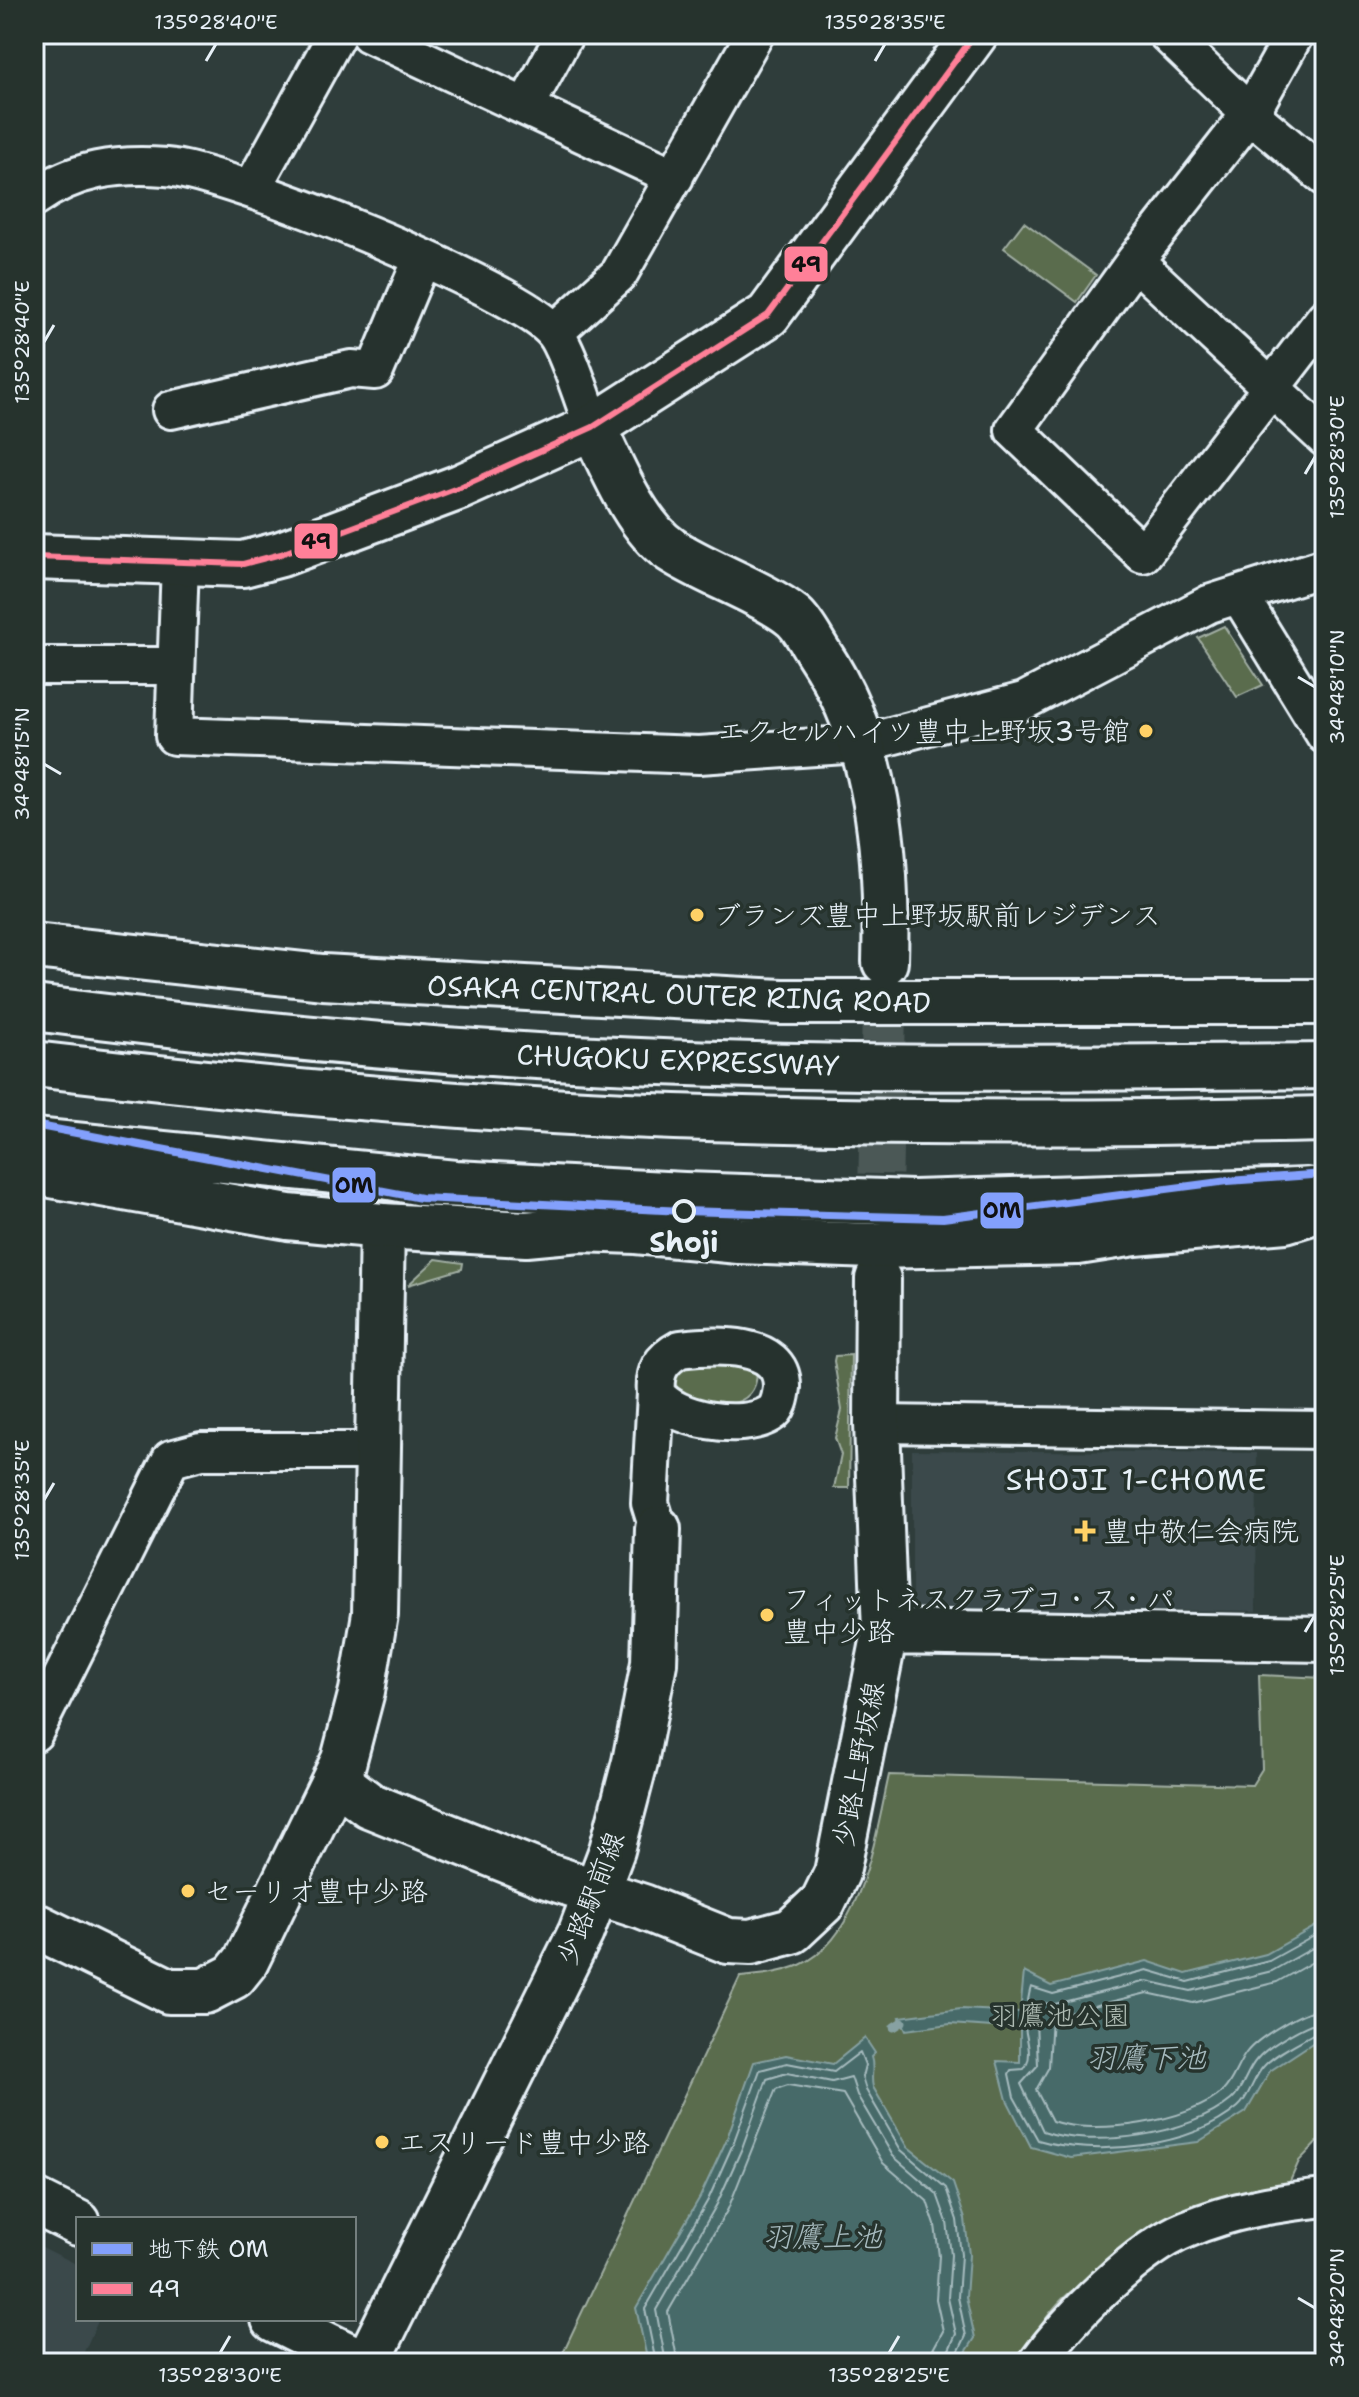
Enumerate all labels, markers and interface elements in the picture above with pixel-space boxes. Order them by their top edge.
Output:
text: 135°28'40"E [154,9,278,35]
text: 135°28'35"E [824,9,946,35]
line badge: 49 [783,245,829,283]
text: 49 [791,250,821,279]
text: 135°28'40"E [9,280,35,404]
text: 135°28'30"E [1324,395,1350,519]
line badge: 49 [293,522,339,560]
text: 49 [301,527,331,556]
text: 34°48'10"N [1324,629,1350,745]
text: 34°48'15"N [9,707,35,821]
place label: エクセルハイツ豊中上野坂3号館 [717,712,1130,750]
marker: エクセルハイツ豊中上野坂3号館 [1137,722,1155,740]
place label: ブランズ豊中上野坂駅前レジデンス [713,896,1161,934]
marker: ブランズ豊中上野坂駅前レジデンス [688,906,706,924]
street label: OSAKA CENTRAL OUTER RING ROAD [427,966,931,1022]
street label: CHUGOKU EXPRESSWAY [516,1035,840,1085]
line badge: OM [331,1166,377,1204]
text: OM [335,1171,374,1200]
line badge: OM [979,1191,1025,1230]
text: OM [983,1196,1022,1225]
marker: Shoji [673,1200,695,1222]
place label: Shoji [649,1223,719,1261]
text: 135°28'35"E [9,1439,35,1561]
district label: SHOJI 1-CHOME [1006,1459,1268,1500]
place label: 豊中敬仁会病院 [1103,1512,1299,1550]
marker: 豊中敬仁会病院 [1074,1520,1096,1542]
text: 135°28'25"E [1324,1554,1350,1676]
place label: フィットネスクラブコ・ス・パ 豊中少路 [783,1580,1174,1650]
marker: フィットネスクラブコ・ス・パ 豊中少路 [758,1606,776,1624]
street label: 少路上野坂線 [823,1678,893,1850]
street label: 少路駅前線 [547,1826,633,1970]
place label: セーリオ豊中少路 [204,1872,428,1910]
marker: セーリオ豊中少路 [179,1882,197,1900]
park label: 羽鷹池公園 [990,1996,1130,2034]
water label: 羽鷹下池 [1086,2037,1207,2078]
place label: エスリード豊中少路 [398,2123,650,2161]
marker: エスリード豊中少路 [373,2133,391,2151]
water label: 羽鷹上池 [762,2216,883,2257]
legend [76,2217,356,2321]
text: 地下鉄 OM [148,2233,268,2265]
text: 34°48'20"N [1324,2248,1350,2368]
text: 49 [148,2273,181,2305]
text: 135°28'30"E [158,2362,282,2388]
text: 135°28'25"E [828,2362,950,2388]

